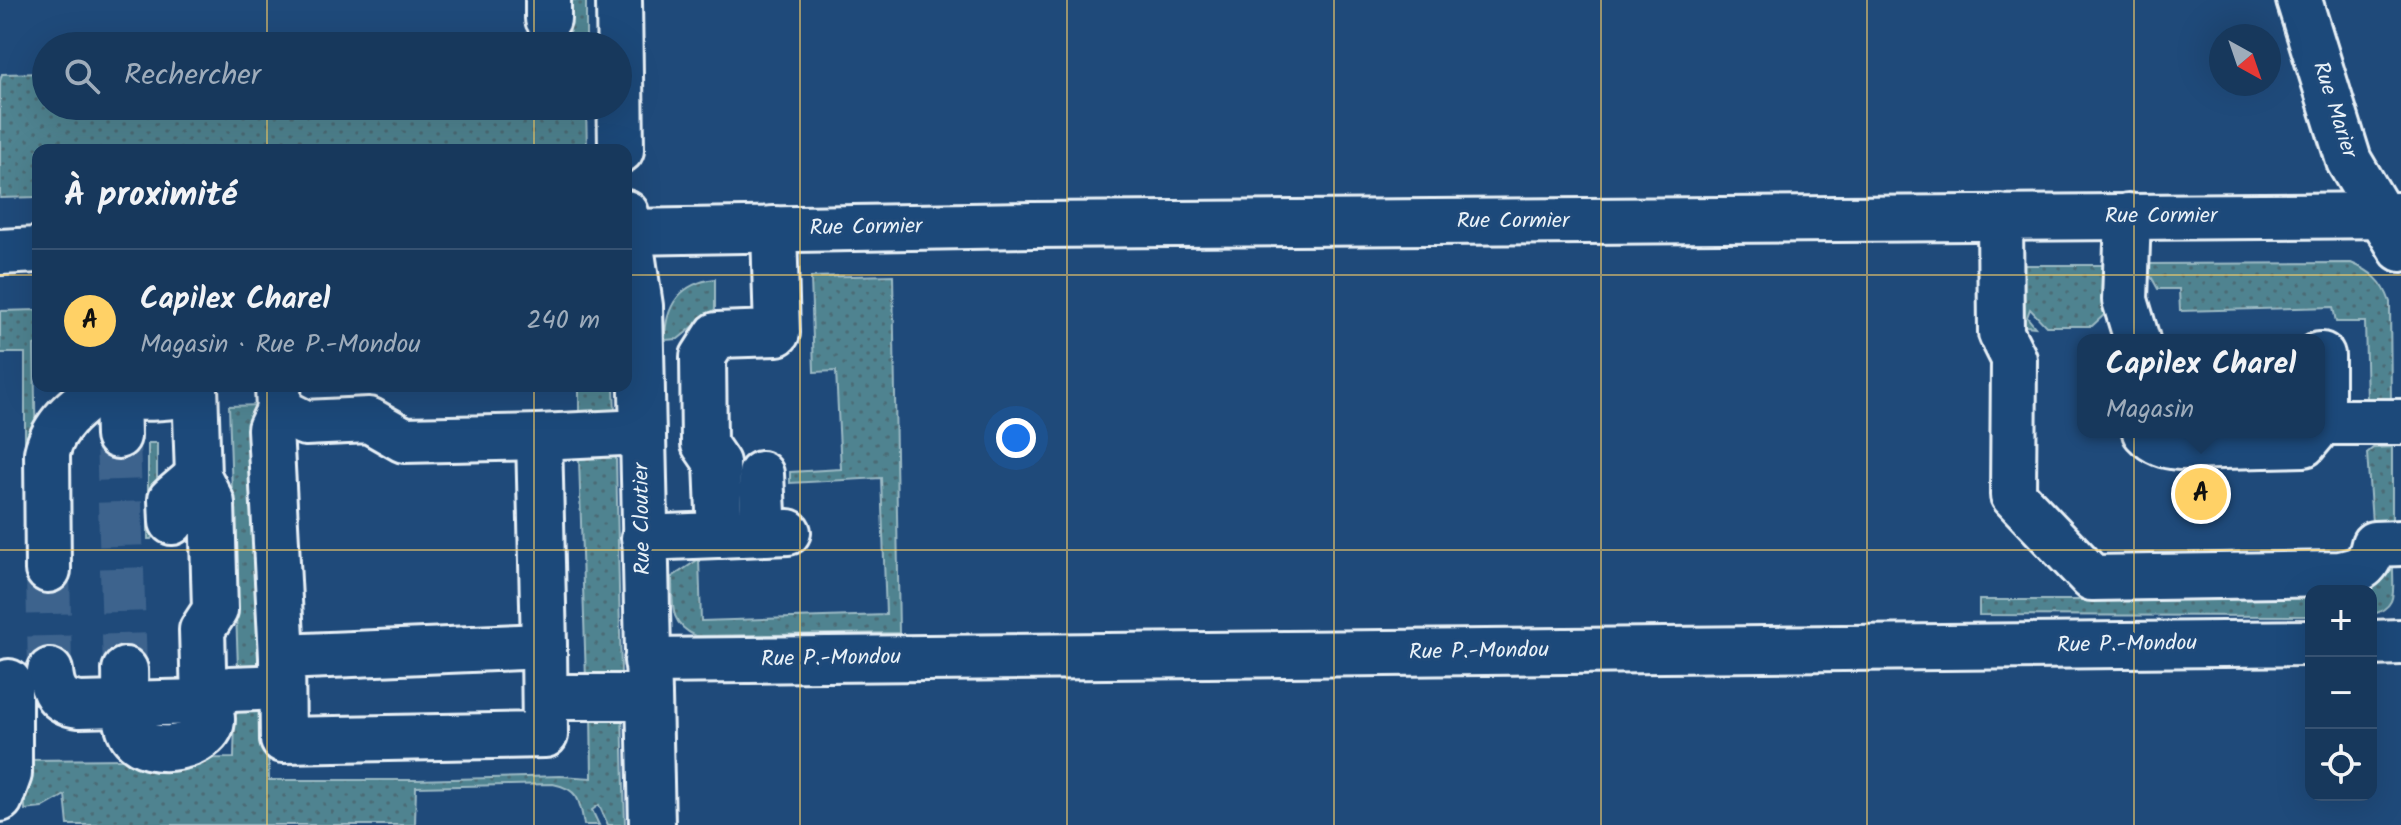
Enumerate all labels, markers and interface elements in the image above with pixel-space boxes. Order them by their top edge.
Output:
north arrow [2209,24,2281,96]
search box [32,32,632,120]
text: Rechercher [124,52,261,100]
icon: search [60,54,104,98]
street label: Rue Marier [2302,57,2367,164]
text: À proximité [64,169,237,223]
street label: Rue Cormier [2105,199,2219,234]
street label: Rue Cormier [1457,204,1571,239]
street label: Rue Cormier [809,209,924,246]
text: Capilex Charel [140,276,330,324]
text: A [82,300,98,342]
text: 240 m [526,300,600,342]
text: Magasin · Rue P.-Mondou [140,324,421,366]
popup [2077,334,2325,438]
text: Capilex Charel [2106,341,2296,389]
text: Magasin [2106,389,2194,431]
your location [996,418,1036,458]
street label: Rue Cloutier [624,461,661,575]
pin: A [2175,464,2227,524]
map controls [2305,585,2377,801]
button: + [2305,585,2377,657]
street label: Rue P.-Mondou [2057,626,2198,664]
street label: Rue P.-Mondou [1409,633,1550,671]
street label: Rue P.-Mondou [761,640,902,678]
button: − [2305,657,2377,729]
button: locate [2305,729,2377,801]

